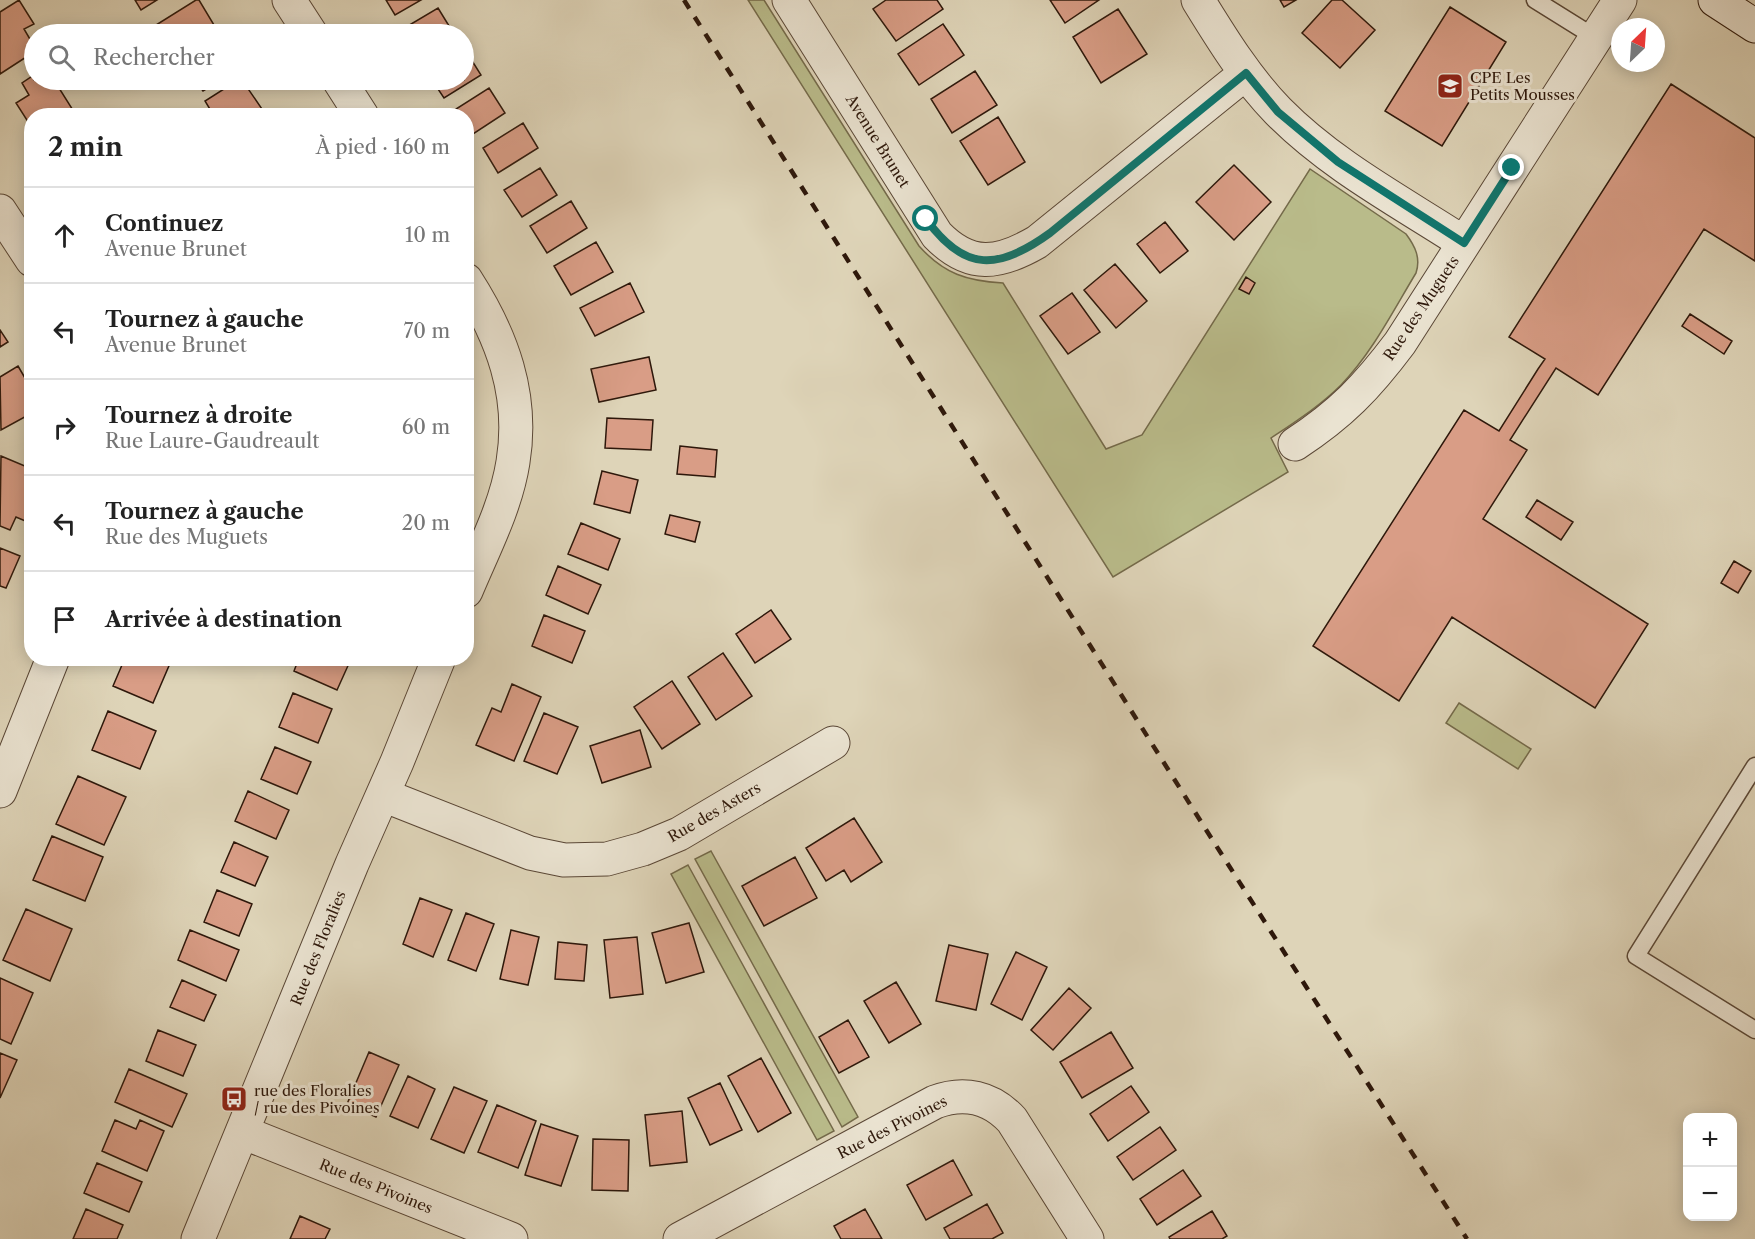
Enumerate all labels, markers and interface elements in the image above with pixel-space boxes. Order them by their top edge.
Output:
north arrow [1611,18,1665,72]
search box [24,24,474,90]
icon: search [45,41,78,74]
text: Rechercher [93,44,215,71]
place label: CPE Les Petits Mousses [1470,68,1575,104]
school or university icon: CPE Les Petits Mousses [1435,71,1465,101]
street label: Avenue Brunet [841,90,915,192]
text: 2 min [48,131,123,163]
text: À pied · 160 m [316,135,450,159]
route end [1498,154,1524,180]
route start [912,205,938,231]
text: Continuez [105,210,224,237]
icon: ahead [48,219,81,252]
text: 10 m [405,223,450,247]
text: Avenue Brunet [105,237,247,261]
street label: Rue des Muguets [1379,252,1463,364]
text: Tournez à gauche [105,306,304,333]
icon: left [48,315,81,348]
text: 70 m [404,319,450,343]
text: Avenue Brunet [105,333,247,357]
text: Tournez à droite [105,402,292,429]
icon: right [48,411,81,444]
text: 60 m [402,415,450,439]
text: Rue Laure-Gaudreault [105,429,319,453]
text: Tournez à gauche [105,498,304,525]
icon: left [48,507,81,540]
text: 20 m [402,511,450,535]
text: Rue des Muguets [105,525,268,549]
icon: arrive [48,603,81,636]
text: Arrivée à destination [105,606,342,633]
street label: Rue des Asters [664,778,764,846]
street label: Rue des Floralies [286,888,350,1008]
place label: rue des Floralies / rue des Pivoines [254,1081,380,1117]
bus stop icon: rue des Floralies / rue des Pivoines [219,1084,249,1114]
street label: Rue des Pivoines [834,1091,950,1163]
map controls [1683,1113,1737,1221]
button: + [1683,1113,1737,1167]
street label: Rue des Pivoines [316,1155,436,1217]
button: − [1683,1167,1737,1221]

